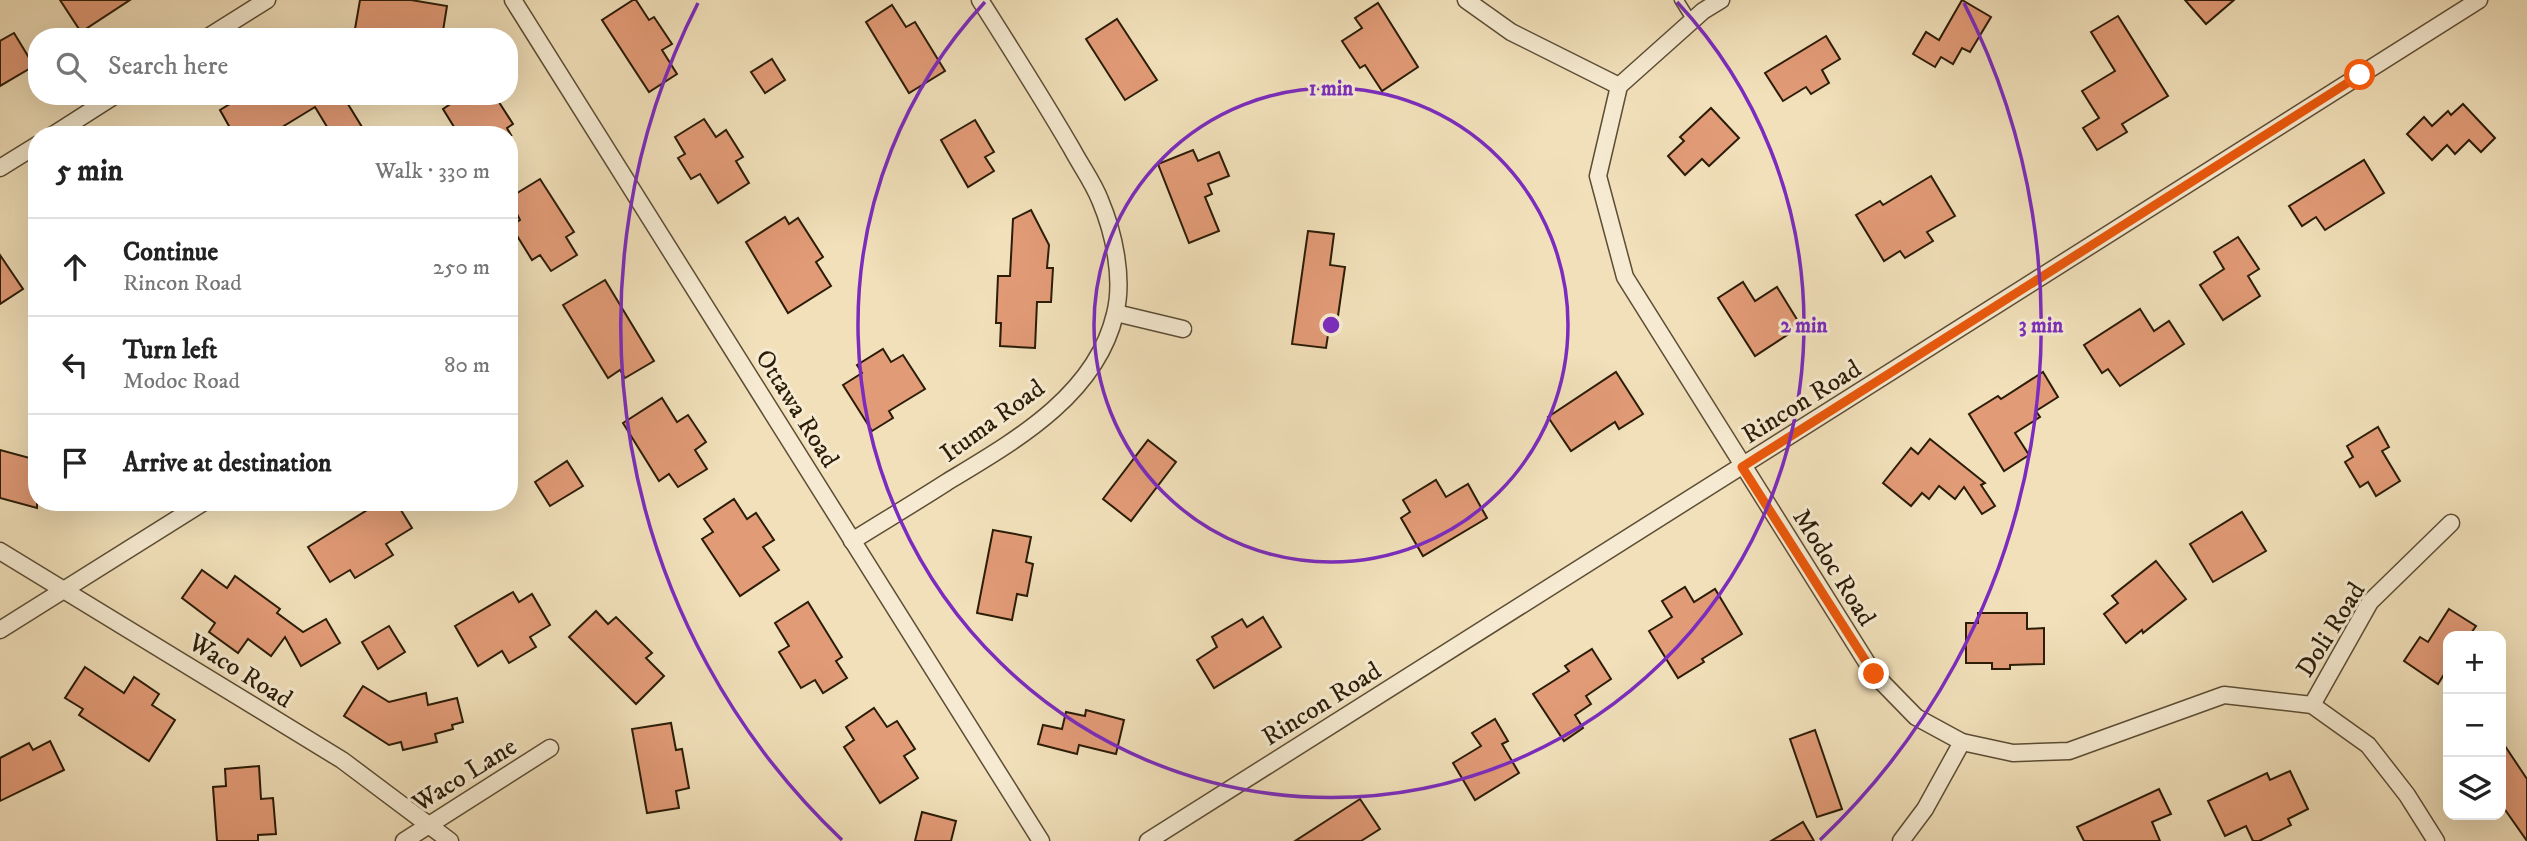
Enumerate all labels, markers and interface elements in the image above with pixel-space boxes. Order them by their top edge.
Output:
search box [28,28,518,105]
icon: search [52,48,90,86]
text: Search here [108,50,228,83]
route start [2344,59,2375,90]
text: 1 min [1309,76,1354,102]
text: 5 min [56,153,123,190]
text: Walk · 330 m [375,157,490,186]
text: Continue [123,236,218,269]
icon: ahead [56,248,94,286]
text: 250 m [433,253,490,282]
text: Rincon Road [123,269,242,298]
centre of rings [1319,313,1343,337]
text: 2 min [1781,313,1829,339]
text: 3 min [2019,313,2064,339]
text: Turn left [123,334,217,367]
street label: Ottawa Road [747,344,846,474]
icon: left [56,346,94,384]
text: 80 m [444,351,490,380]
street label: Rincon Road [1736,353,1868,452]
text: Modoc Road [123,367,240,396]
street label: Ituma Road [934,372,1052,470]
icon: arrive [56,444,94,482]
text: Arrive at destination [123,447,332,480]
street label: Modoc Road [1785,503,1883,633]
street label: Doli Road [2289,576,2373,683]
street label: Waco Road [181,626,298,716]
map controls [2443,631,2506,820]
button: + [2443,631,2506,694]
street label: Rincon Road [1256,655,1388,754]
route end [1858,658,1889,689]
button: − [2443,694,2506,757]
street label: Waco Lane [406,730,523,821]
button: layers [2443,757,2506,820]

